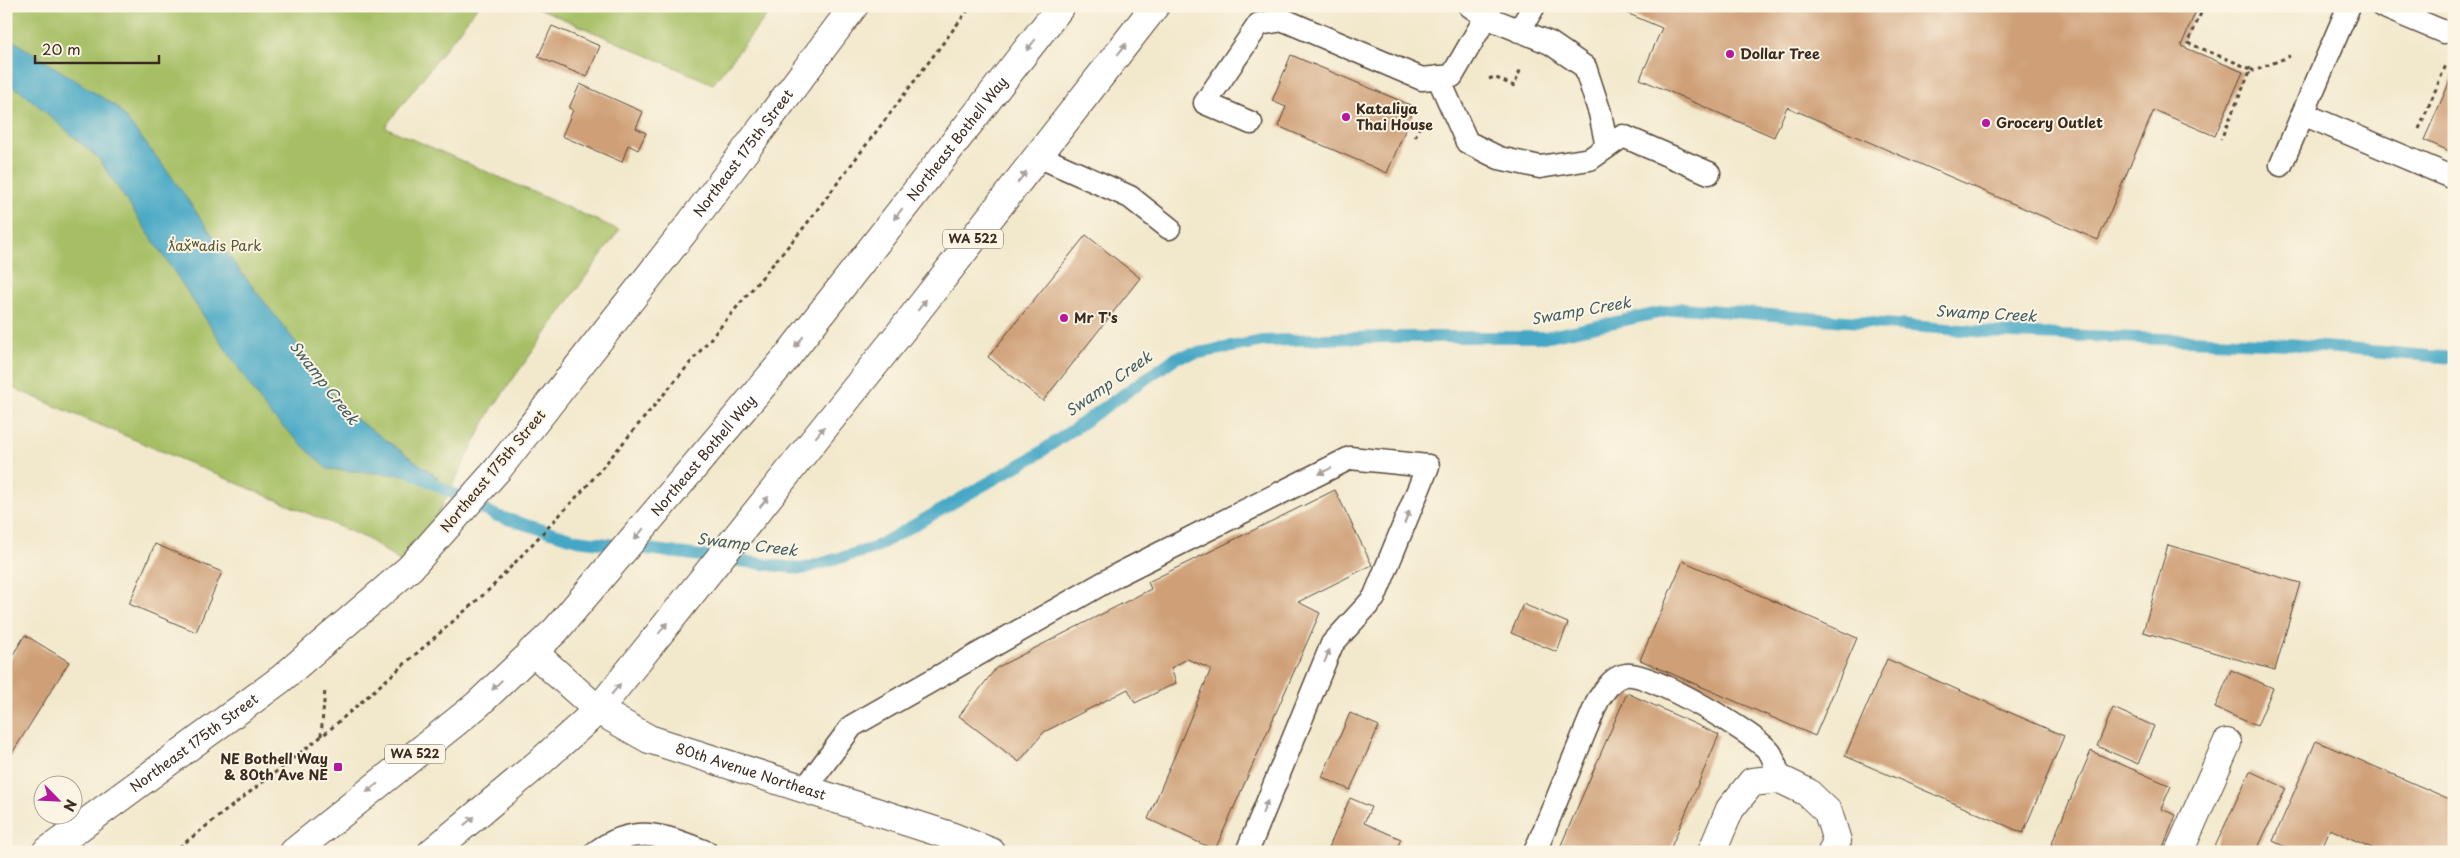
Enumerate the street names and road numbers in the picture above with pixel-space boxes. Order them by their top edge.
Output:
street label: Northeast Bothell Way [901,72,1012,205]
street label: Northeast 175th Street [688,84,798,221]
road number: WA 522 [943,230,1003,248]
street label: Northeast Bothell Way [646,390,760,521]
street label: Northeast 175th Street [435,405,550,537]
street label: Northeast 175th Street [125,688,263,797]
street label: 80th Avenue Northeast [673,737,829,805]
road number: WA 522 [385,744,445,764]

